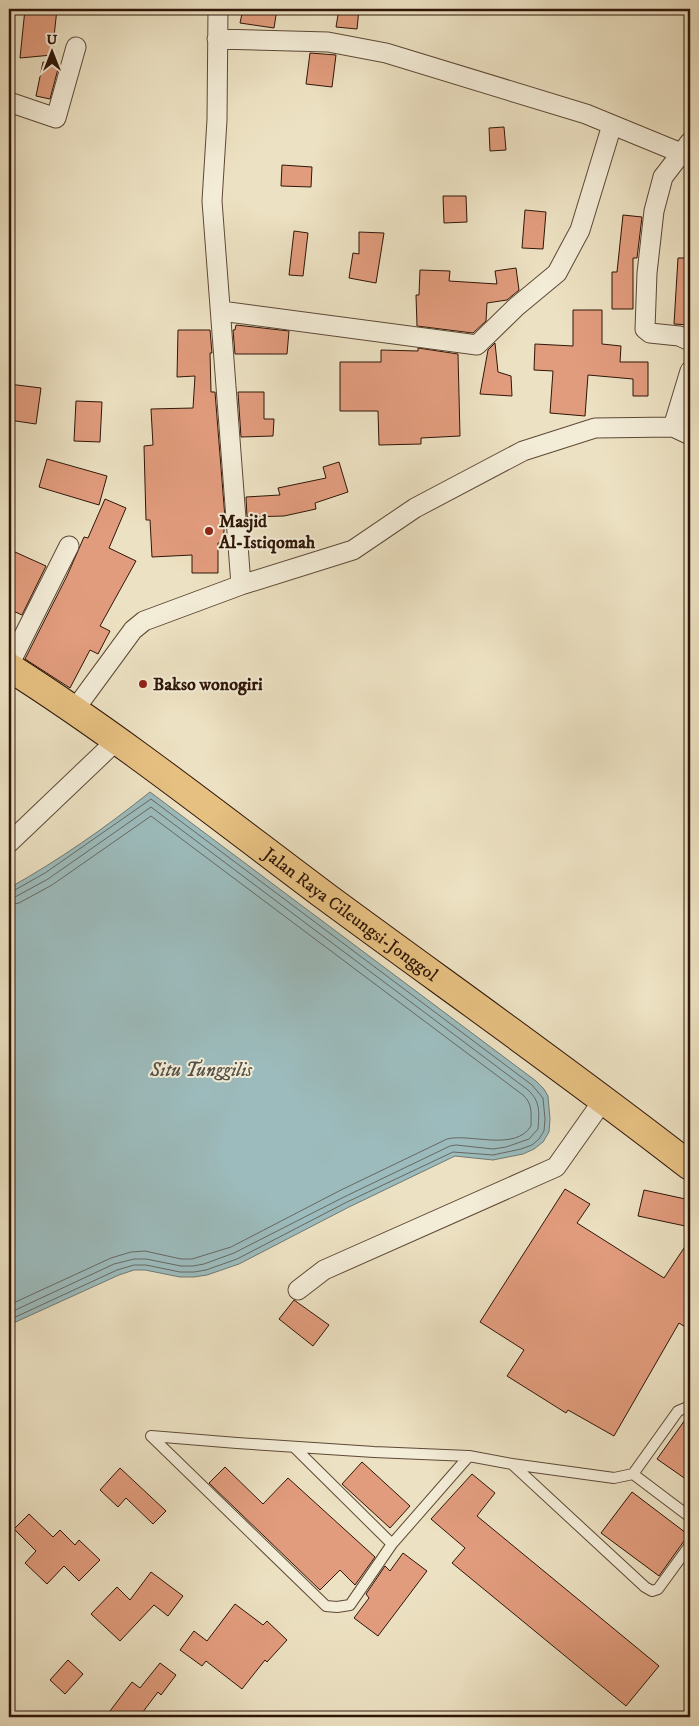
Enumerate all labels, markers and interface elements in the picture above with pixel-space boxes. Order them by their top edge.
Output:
north arrow [28,28,78,78]
text: U [47,31,58,49]
place label: Masjid Al-Istiqomah [218,511,316,554]
marker: Masjid Al-Istiqomah [203,525,215,537]
place label: Bakso wonogiri [153,674,263,696]
marker: Bakso wonogiri [137,678,149,690]
street label: Jalan Raya Cileungsi-Jonggol [257,842,442,987]
water label: Situ Tunggilis [149,1059,253,1082]

